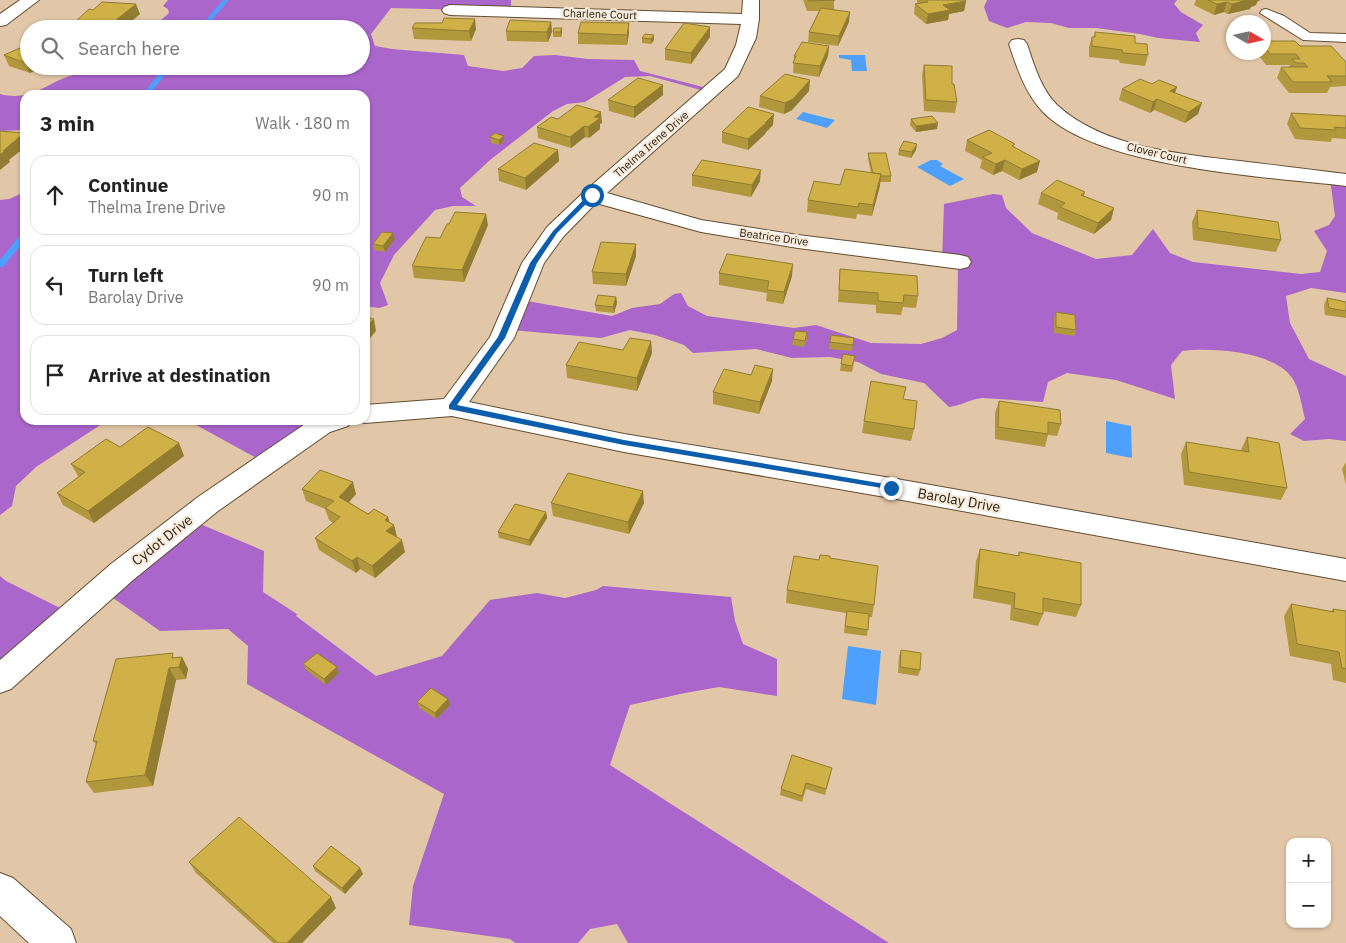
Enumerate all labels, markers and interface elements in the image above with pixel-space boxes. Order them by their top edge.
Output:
street label: Charlene Court [563,6,637,22]
north arrow [1226,15,1271,60]
search box [20,20,370,75]
icon: search [38,34,66,62]
text: Search here [78,36,180,60]
street label: Thelma Irene Drive [611,108,691,180]
text: 3 min [40,109,95,137]
text: Walk · 180 m [255,113,350,133]
street label: Clover Court [1126,139,1188,167]
text: Continue [88,173,168,197]
icon: ahead [41,181,69,209]
route start [581,184,604,207]
text: 90 m [312,185,349,205]
text: Thelma Irene Drive [88,197,225,217]
street label: Beatrice Drive [739,225,809,249]
text: Turn left [88,263,164,287]
icon: left [41,271,69,299]
text: 90 m [312,275,349,295]
text: Barolay Drive [88,287,183,307]
icon: arrive [41,361,69,389]
text: Arrive at destination [88,363,271,387]
route end [880,477,903,500]
street label: Barolay Drive [916,484,1002,516]
street label: Cydot Drive [128,510,196,569]
map controls [1286,838,1331,928]
button: + [1286,838,1331,883]
button: − [1286,883,1331,928]

